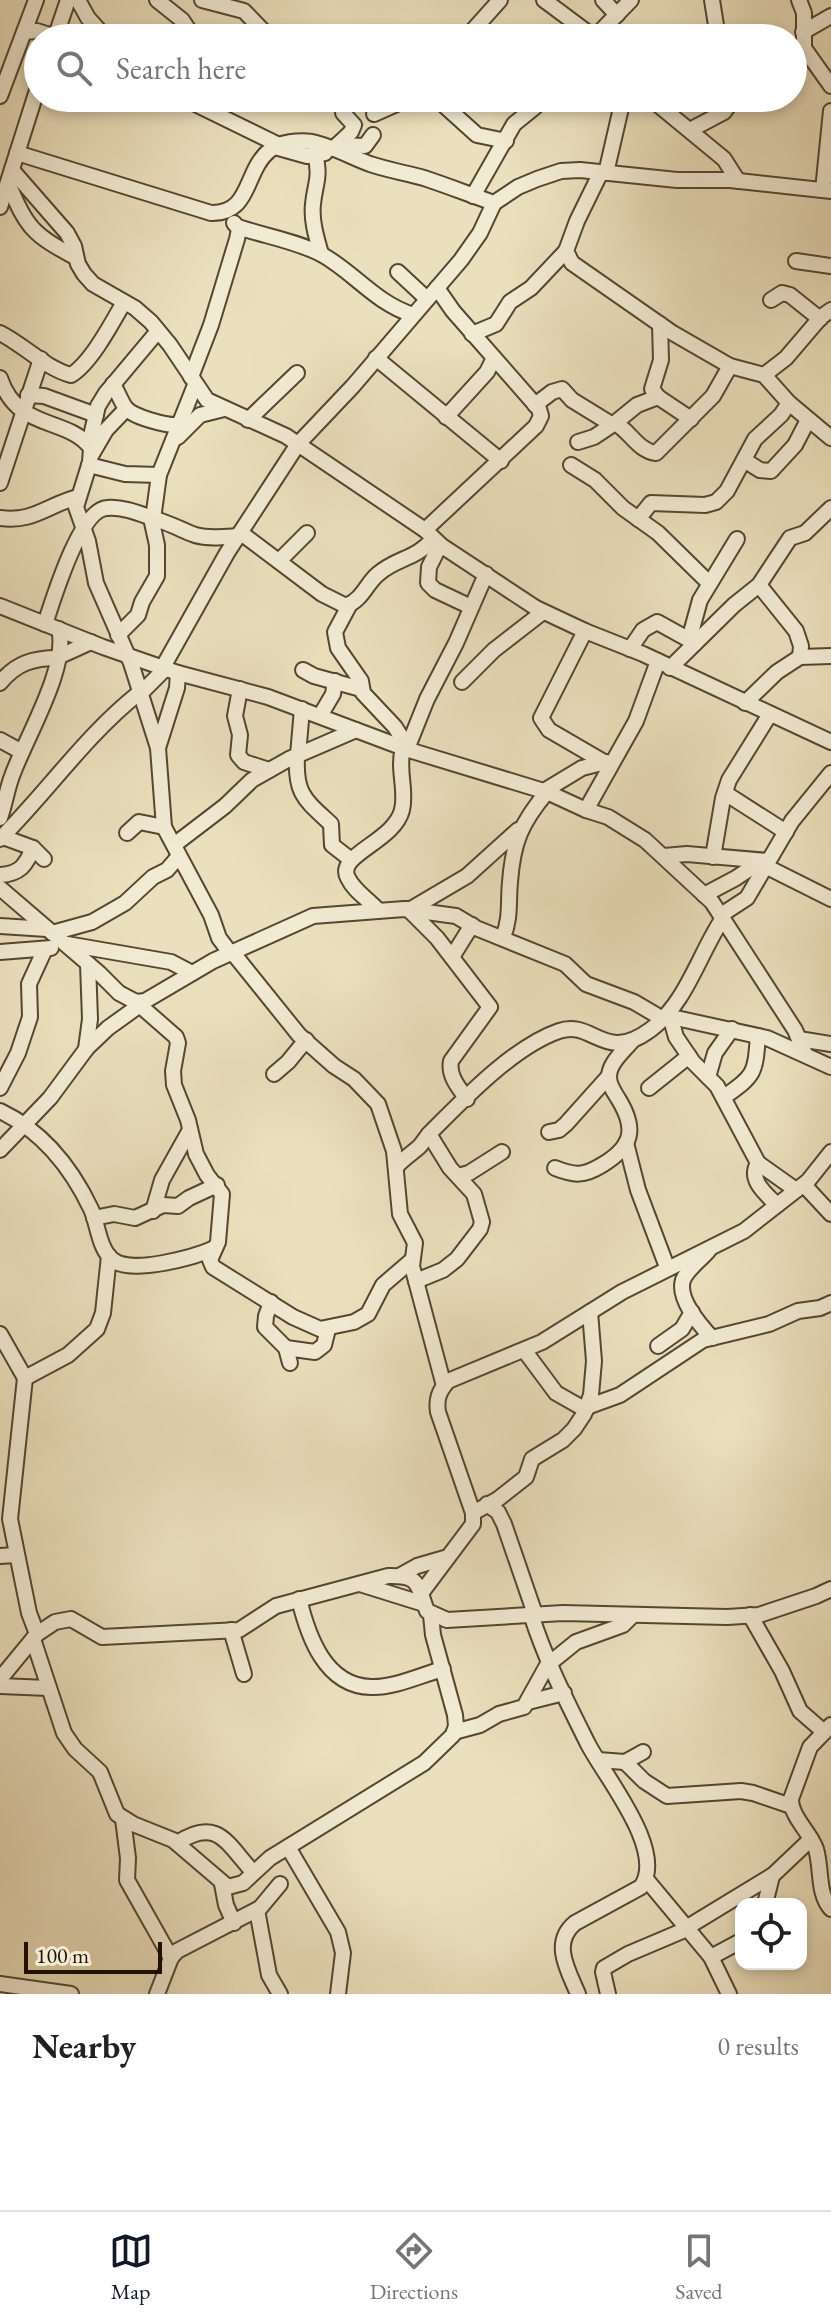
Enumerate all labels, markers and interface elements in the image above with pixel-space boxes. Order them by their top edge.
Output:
search box [24,24,807,112]
icon: search [52,46,96,90]
text: Search here [116,49,246,88]
map controls [735,1898,807,1970]
button: locate [735,1898,807,1970]
scale bar [24,1938,162,1974]
text: 100 m [36,1941,89,1970]
text: Nearby [32,2024,136,2068]
text: 0 results [718,2029,799,2063]
tab: Map [109,2229,153,2306]
tab: Directions [370,2229,458,2306]
tab: Saved [675,2229,722,2306]

